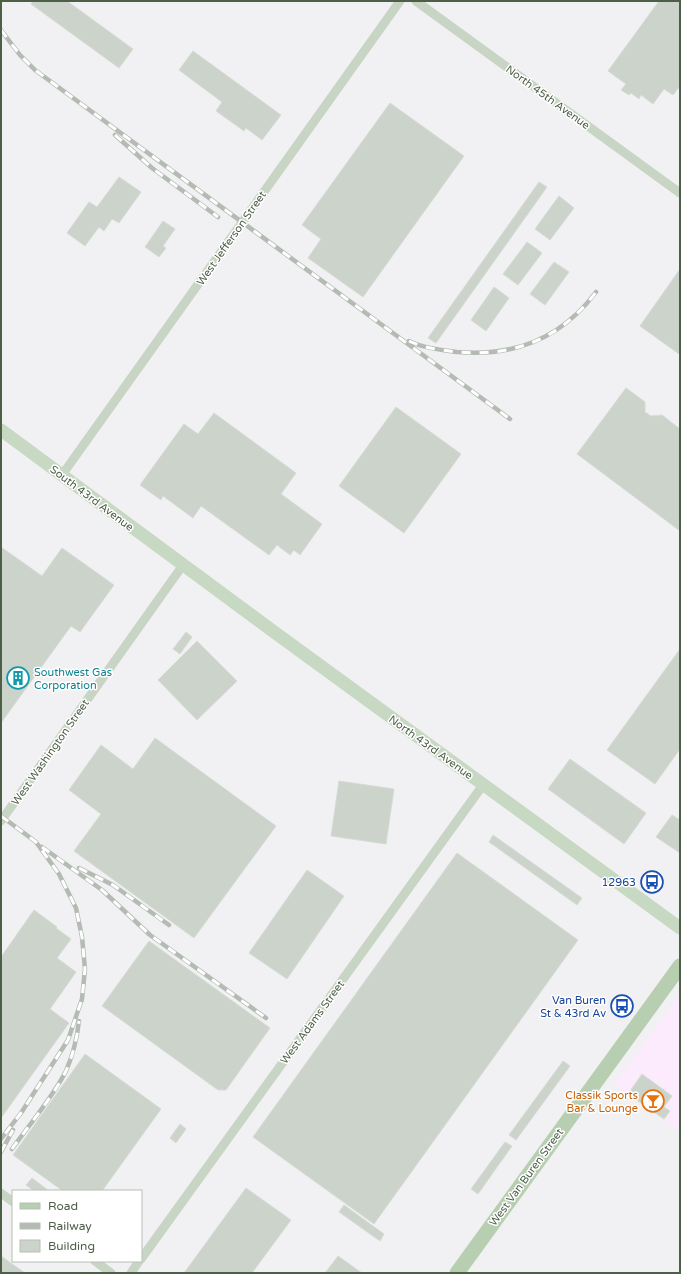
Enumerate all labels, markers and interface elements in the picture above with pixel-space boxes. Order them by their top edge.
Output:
street label: North 45th Avenue [503,63,592,132]
street label: West Jefferson Street [194,189,269,288]
street label: South 43rd Avenue [47,463,136,534]
building icon: Southwest Gas Corporation [5,665,31,691]
place label: Southwest Gas Corporation [34,666,112,692]
street label: West Washington Street [9,697,92,808]
street label: North 43rd Avenue [386,713,475,782]
bus stop icon: 12963 [639,869,665,895]
place label: 12963 [601,876,636,889]
street label: West Adams Street [278,978,347,1067]
bus stop icon: Van Buren St & 43rd Av [609,993,635,1019]
place label: Van Buren St & 43rd Av [540,994,606,1020]
bar icon: Classik Sports Bar & Lounge [640,1088,666,1114]
place label: Classik Sports Bar & Lounge [565,1089,638,1115]
street label: West Van Buren Street [487,1126,566,1229]
legend [12,1190,142,1262]
text: Road [48,1199,78,1213]
text: Railway [48,1219,92,1233]
text: Building [48,1239,95,1253]

